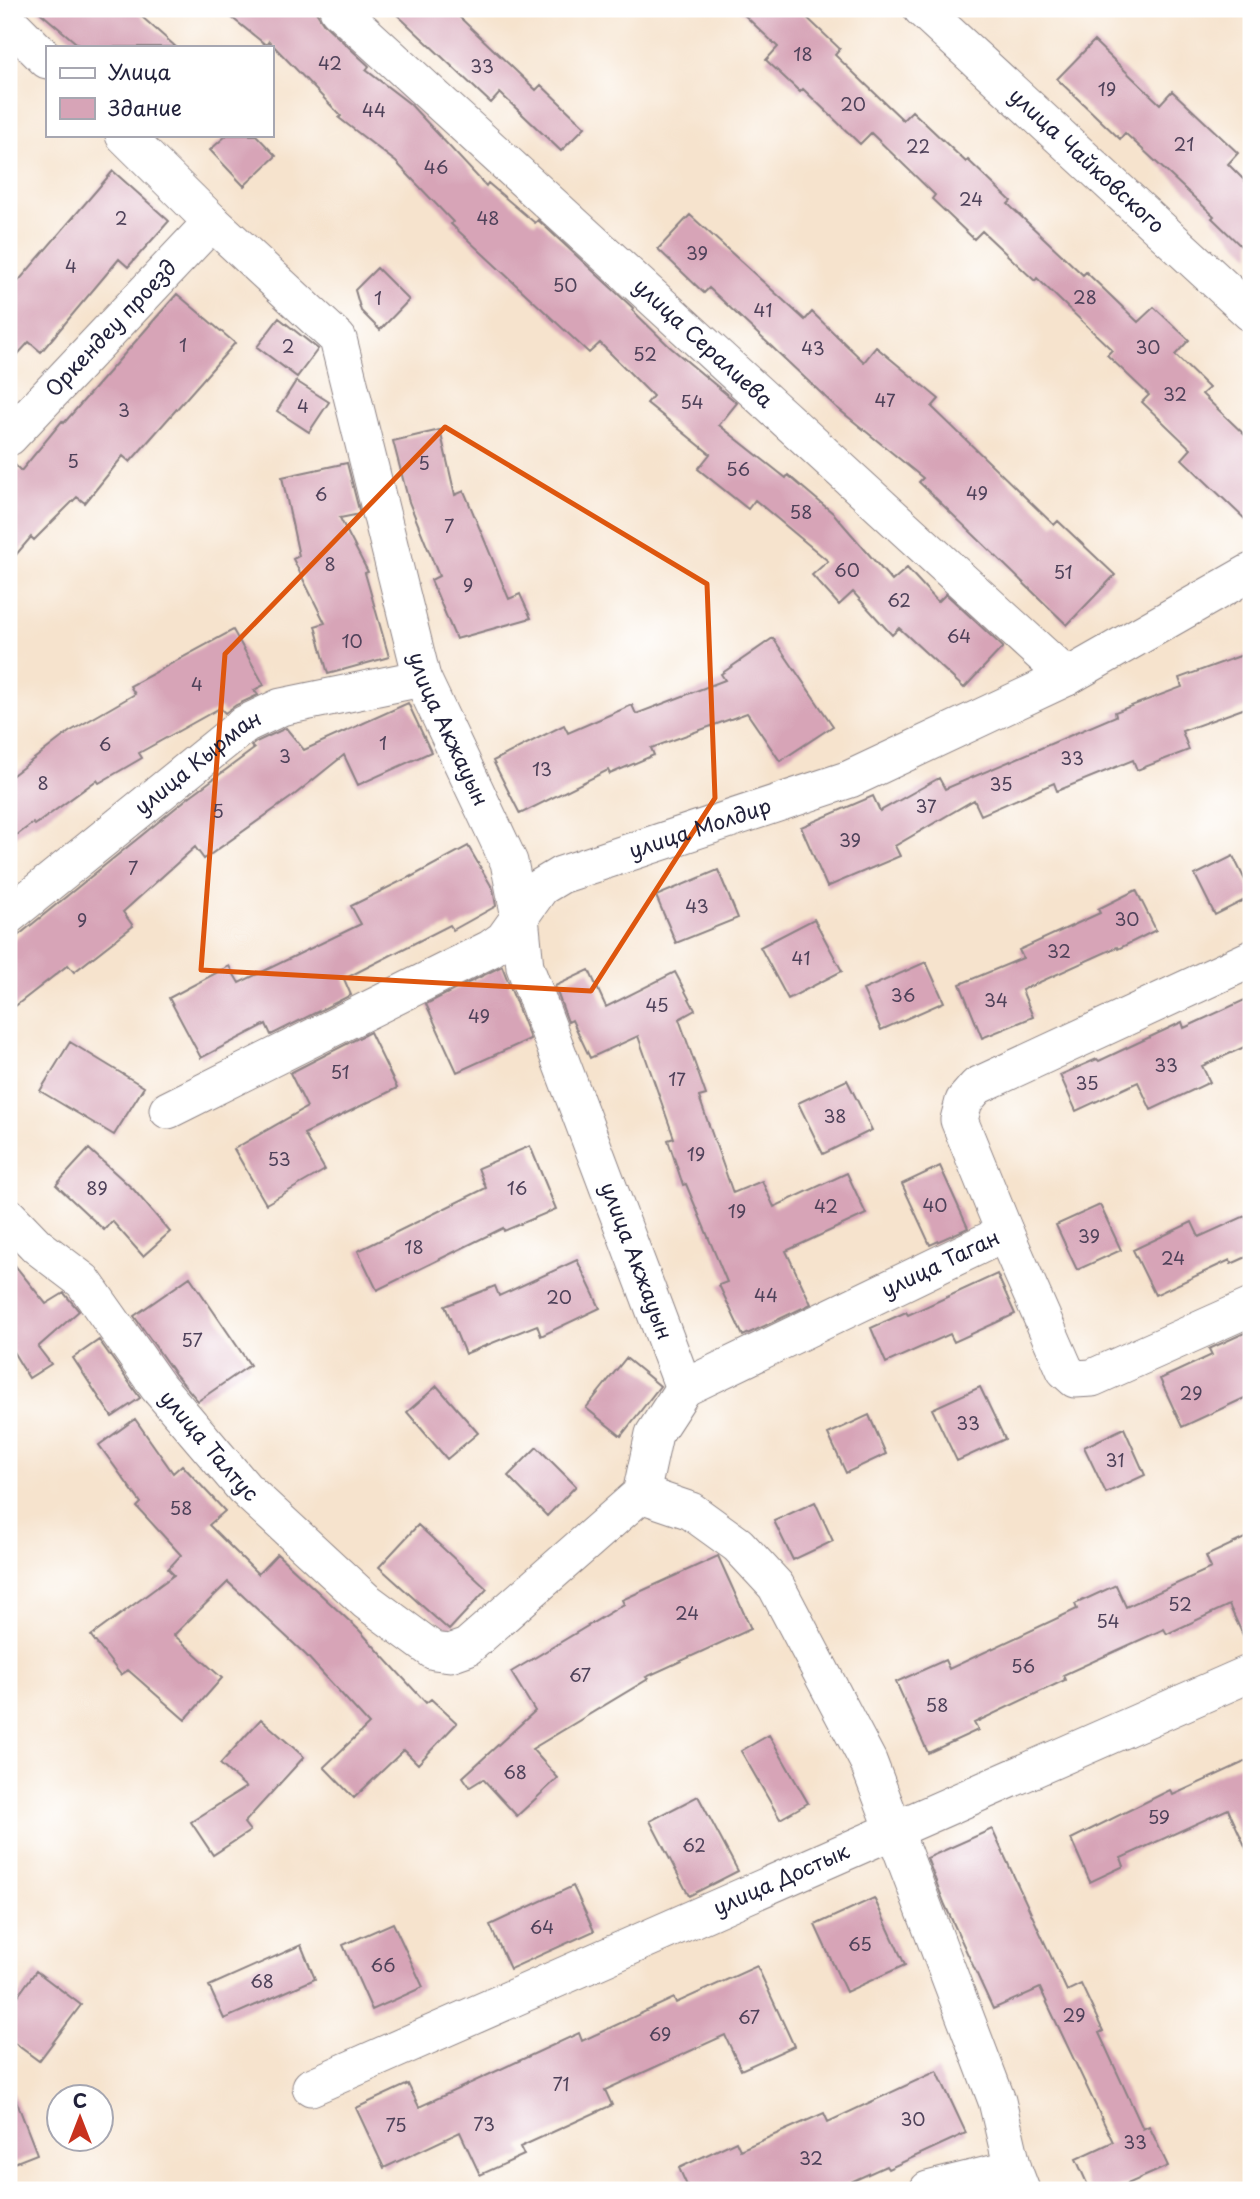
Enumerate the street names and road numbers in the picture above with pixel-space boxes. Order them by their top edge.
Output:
street label: улица Чайковского [1003,79,1173,240]
street label: Оркендеу проезд [37,251,183,403]
street label: улица Сералиева [627,270,781,414]
street label: улица Акжауын [402,648,498,811]
street label: улица Кырман [127,701,266,822]
street label: улица Молдир [624,788,775,865]
street label: улица Акжауын [594,1177,682,1344]
street label: улица Таган [875,1220,1004,1304]
street label: улица Талтус [153,1382,267,1508]
street label: улица Достык [707,1834,854,1922]

